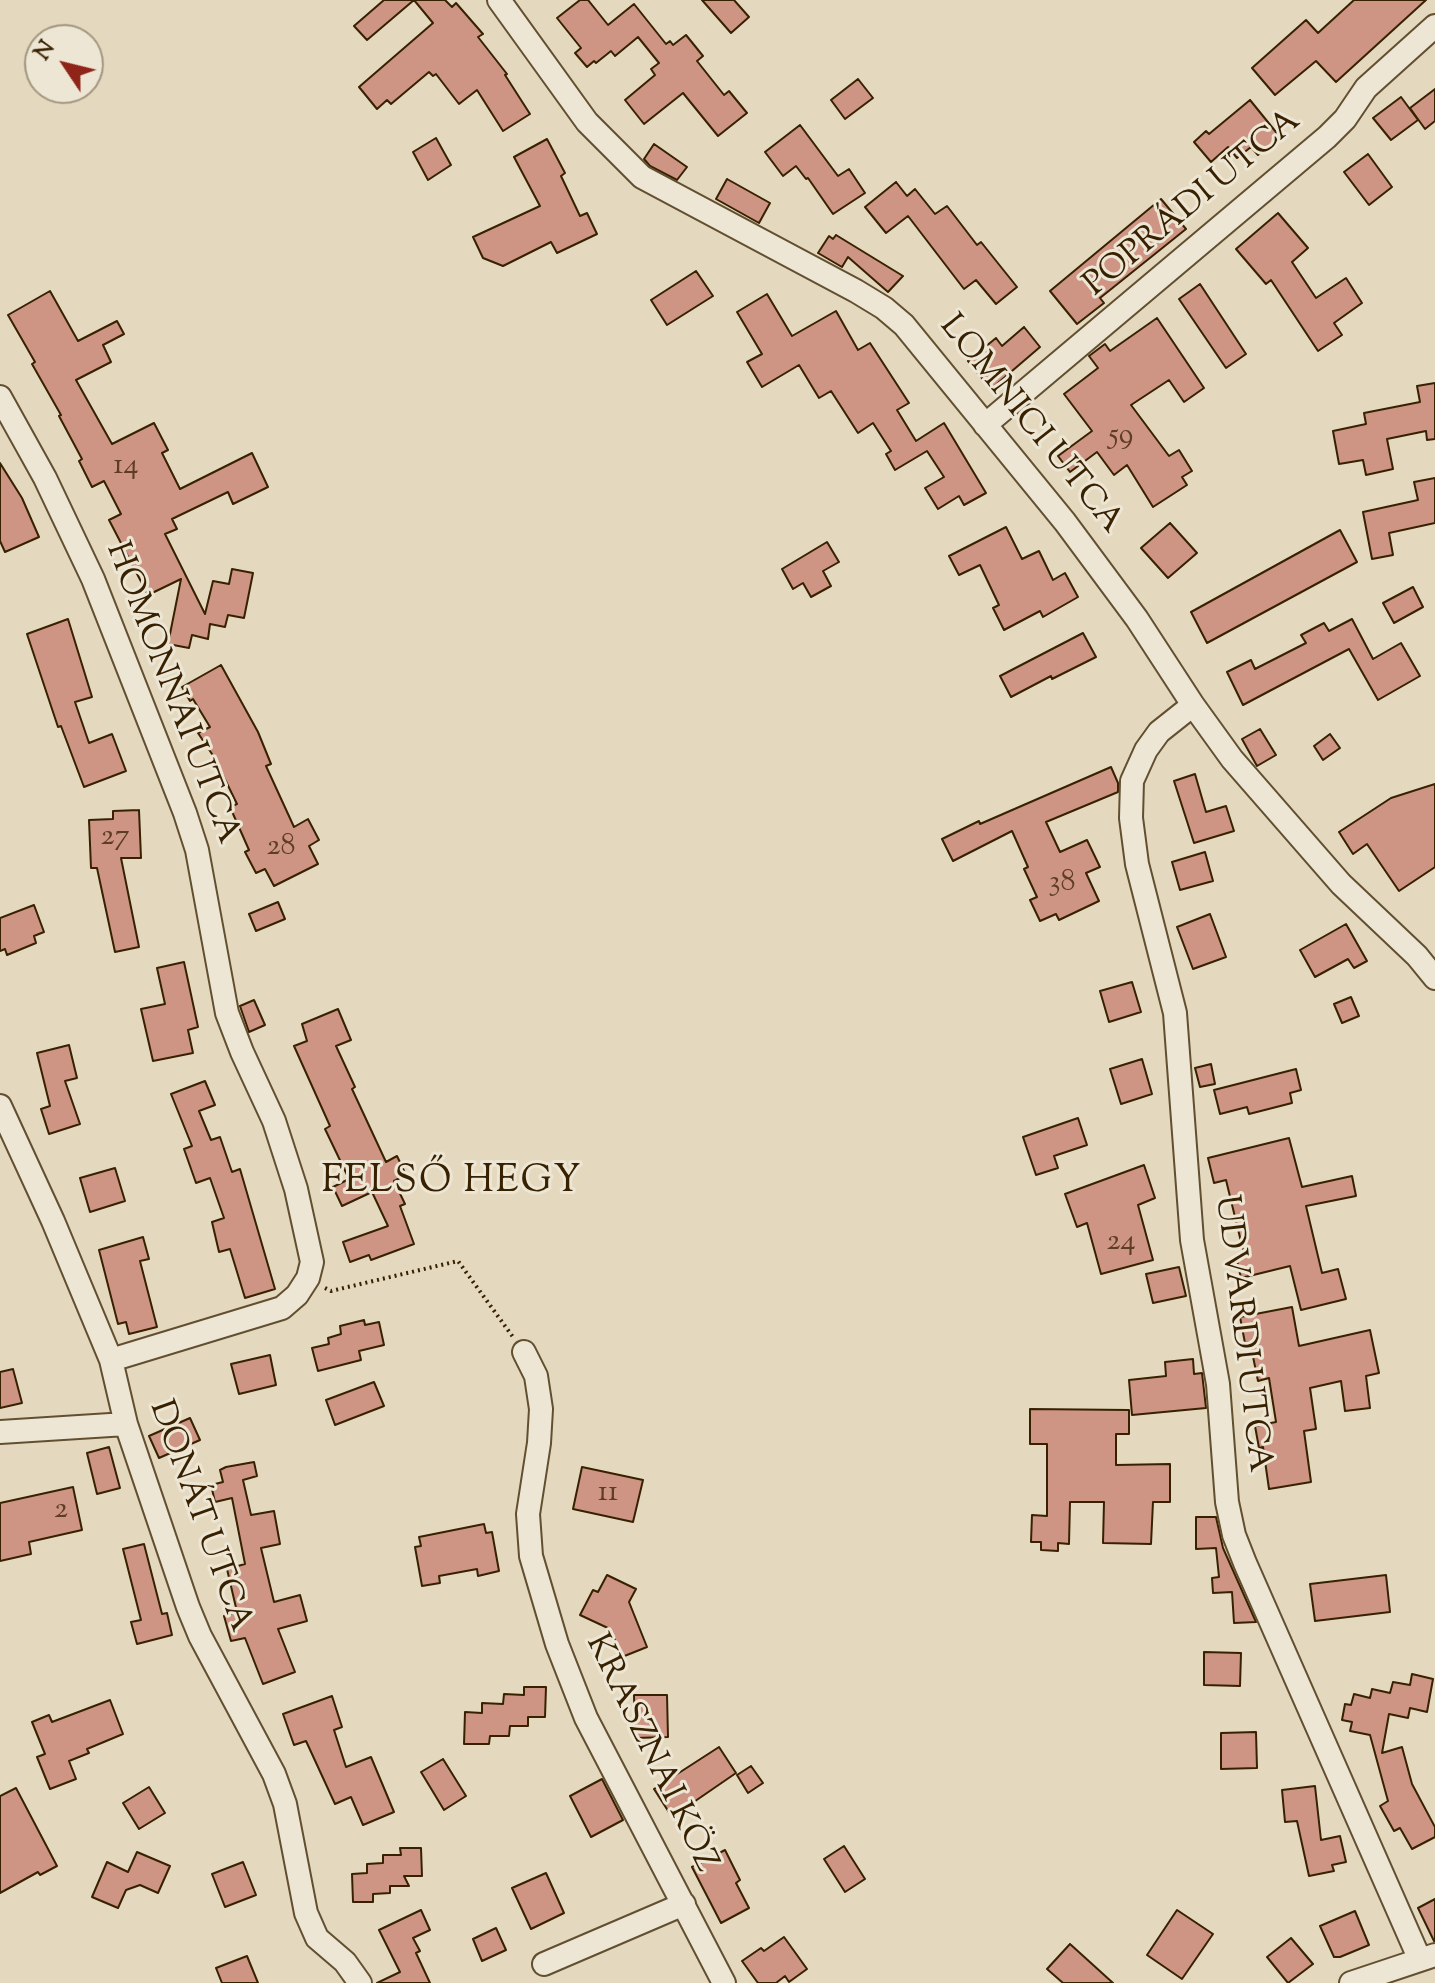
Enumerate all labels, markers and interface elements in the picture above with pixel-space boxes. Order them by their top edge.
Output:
north arrow [24,24,104,104]
text: N [28,35,64,68]
street label: POPRÁDI UTCA [1078,103,1310,307]
street label: LOMNICI UTCA [928,308,1130,544]
house number: 59 [1109,420,1133,456]
house number: 14 [113,450,139,486]
street label: HOMONNAI UTCA [94,538,246,850]
house number: 27 [100,821,130,857]
house number: 28 [266,831,296,867]
house number: 38 [1048,867,1076,903]
district label: FELSŐ HEGY [321,1162,583,1208]
street label: UDVARDI UTCA [1203,1193,1277,1475]
house number: 24 [1106,1226,1136,1262]
street label: DONÁT UTCA [137,1396,259,1638]
house number: 11 [598,1477,618,1513]
house number: 2 [54,1494,68,1530]
street label: KRASZNAI KÖZ [574,1628,724,1880]

